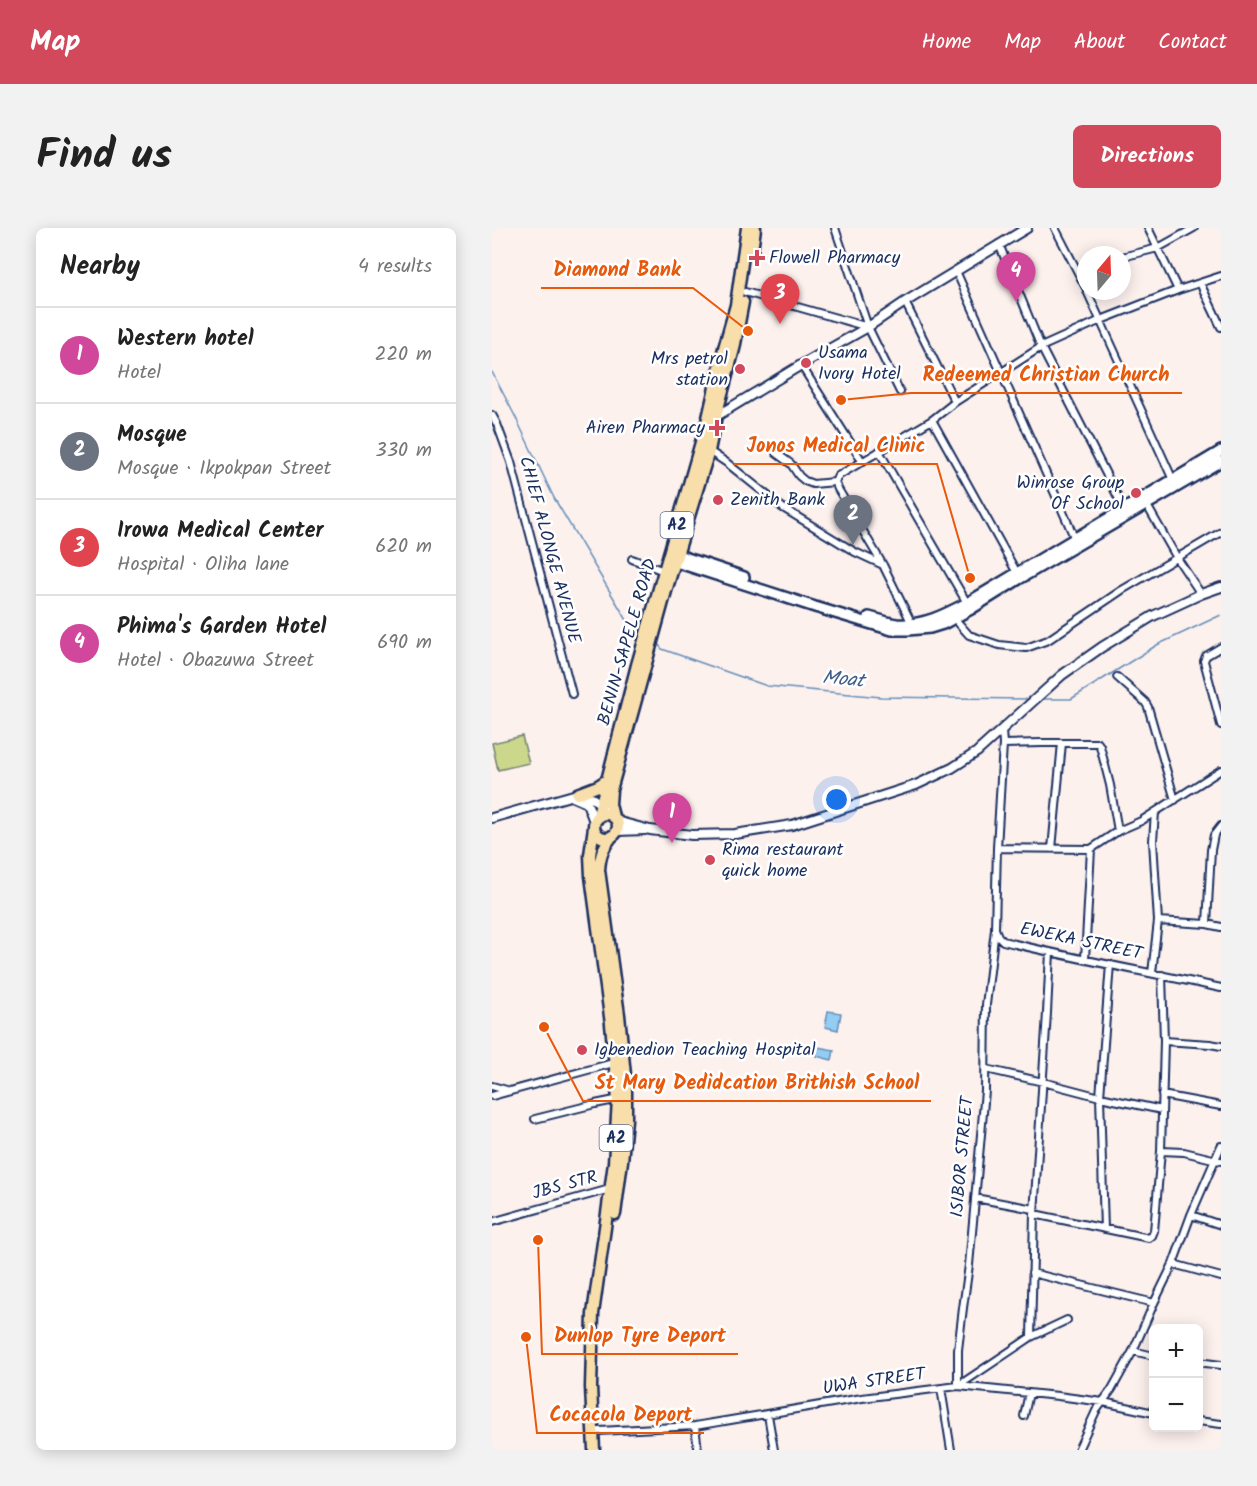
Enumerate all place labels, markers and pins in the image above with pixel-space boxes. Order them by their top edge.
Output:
place label: Flowell Pharmacy [769,244,901,273]
callout: Diamond Bank [541,250,693,288]
marker: Flowell Pharmacy [750,251,764,265]
pin: 4 [996,253,1036,302]
pin: 3 [760,274,800,324]
place label: Usama Ivory Hotel [818,339,901,389]
place label: Mrs petrol station [651,345,729,395]
callout: Redeemed Christian Church [911,355,1182,393]
marker: Usama Ivory Hotel [799,356,813,370]
marker: Mrs petrol station [733,362,747,376]
place label: Airen Pharmacy [586,414,706,443]
marker: Airen Pharmacy [710,421,724,435]
callout: Jonos Medical Clinic [734,426,937,464]
place label: Winrose Group Of School [1017,469,1125,519]
place label: Zenith Bank [730,486,825,515]
marker: Winrose Group Of School [1129,486,1143,500]
marker: Zenith Bank [711,493,725,507]
pin: 2 [834,496,872,545]
pin: 1 [652,794,692,843]
place label: Rima restaurant quick home [722,836,845,886]
marker: Rima restaurant quick home [703,853,717,867]
place label: Igbenedion Teaching Hospital [594,1036,816,1065]
marker: Igbenedion Teaching Hospital [575,1043,589,1057]
callout: St Mary Dedidcation Brithish School [583,1063,931,1101]
callout: Dunlop Tyre Deport [542,1316,738,1354]
callout: Cocacola Deport [537,1395,704,1433]

